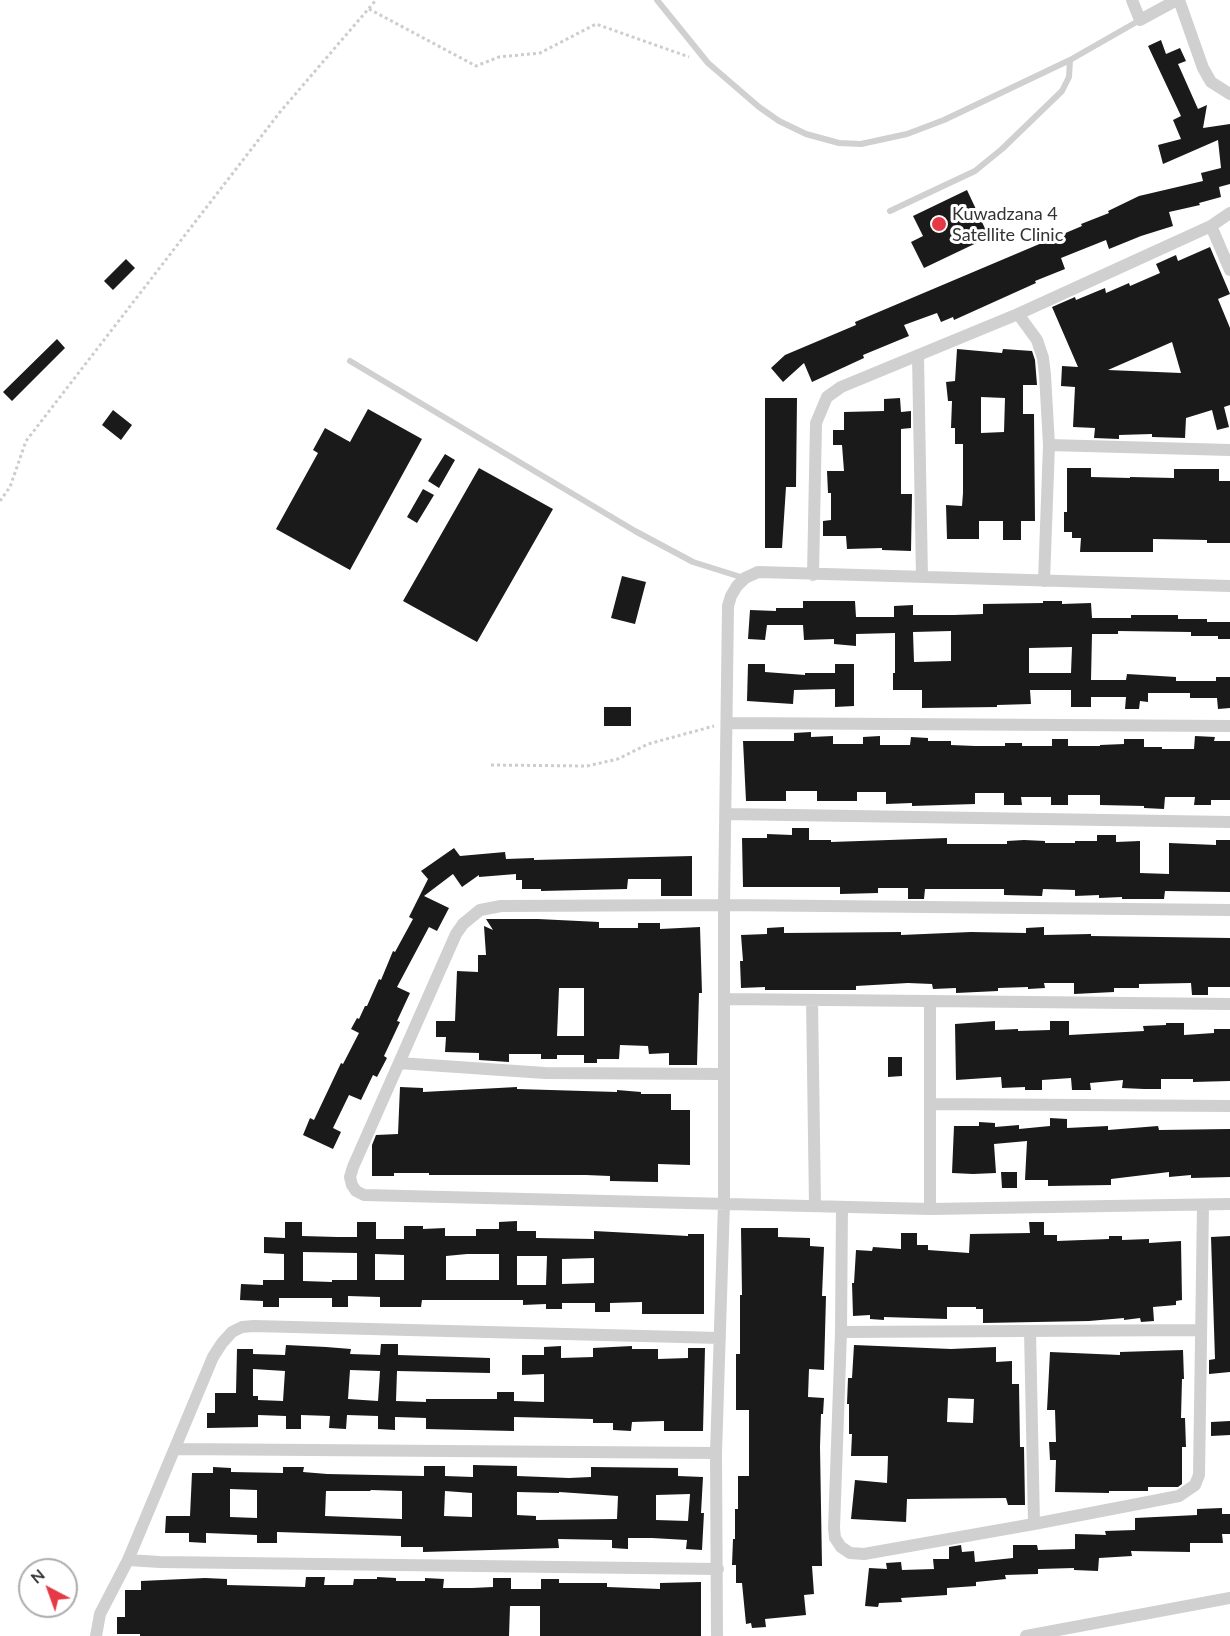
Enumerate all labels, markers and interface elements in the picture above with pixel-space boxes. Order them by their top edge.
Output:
place label: Kuwadzana 4 Satellite Clinic [952,203,1063,246]
marker: Kuwadzana 4 Satellite Clinic [930,215,948,233]
north arrow [18,1558,78,1618]
text: N [26,1564,48,1587]

